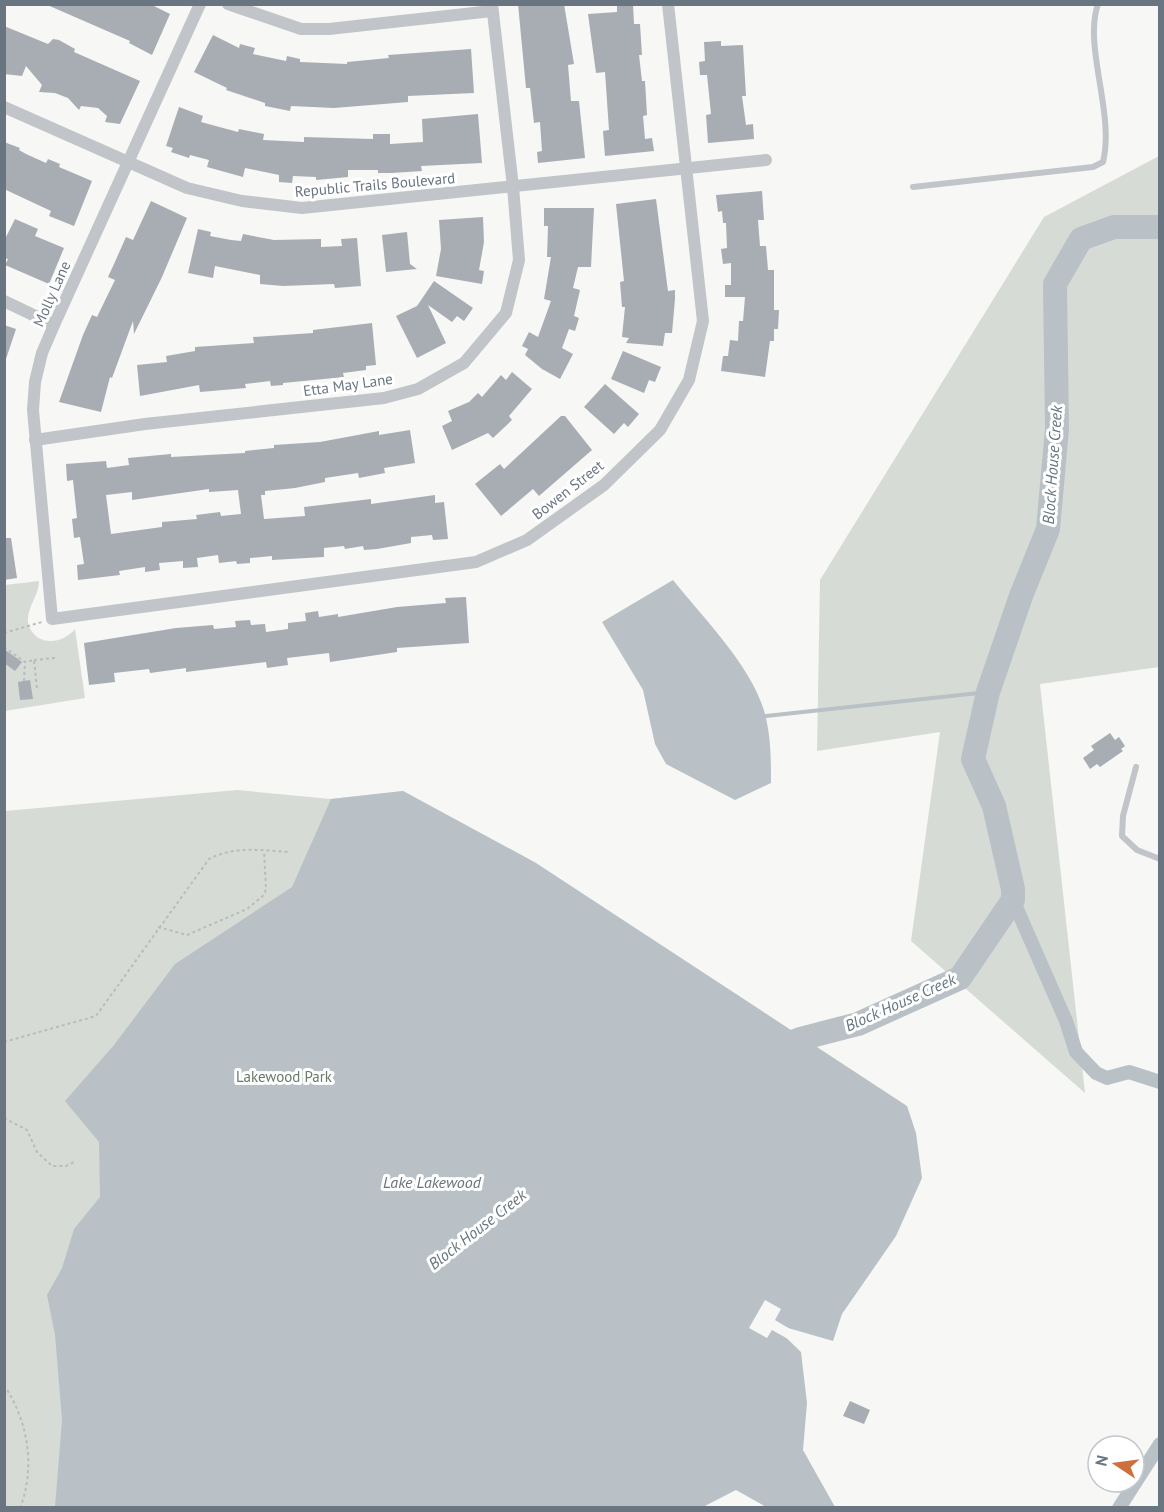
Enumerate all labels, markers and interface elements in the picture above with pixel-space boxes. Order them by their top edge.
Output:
street label: Republic Trails Boulevard [294,168,456,201]
street label: Molly Lane [29,258,74,330]
street label: Etta May Lane [302,369,394,400]
water label: Block House Creek [1038,404,1066,525]
street label: Bowen Street [528,456,607,523]
water label: Block House Creek [842,968,959,1035]
park label: Lakewood Park [236,1067,333,1086]
water label: Lake Lakewood [383,1172,482,1192]
water label: Block House Creek [424,1184,531,1273]
north arrow [1086,1434,1146,1494]
text: N [1090,1453,1112,1468]

